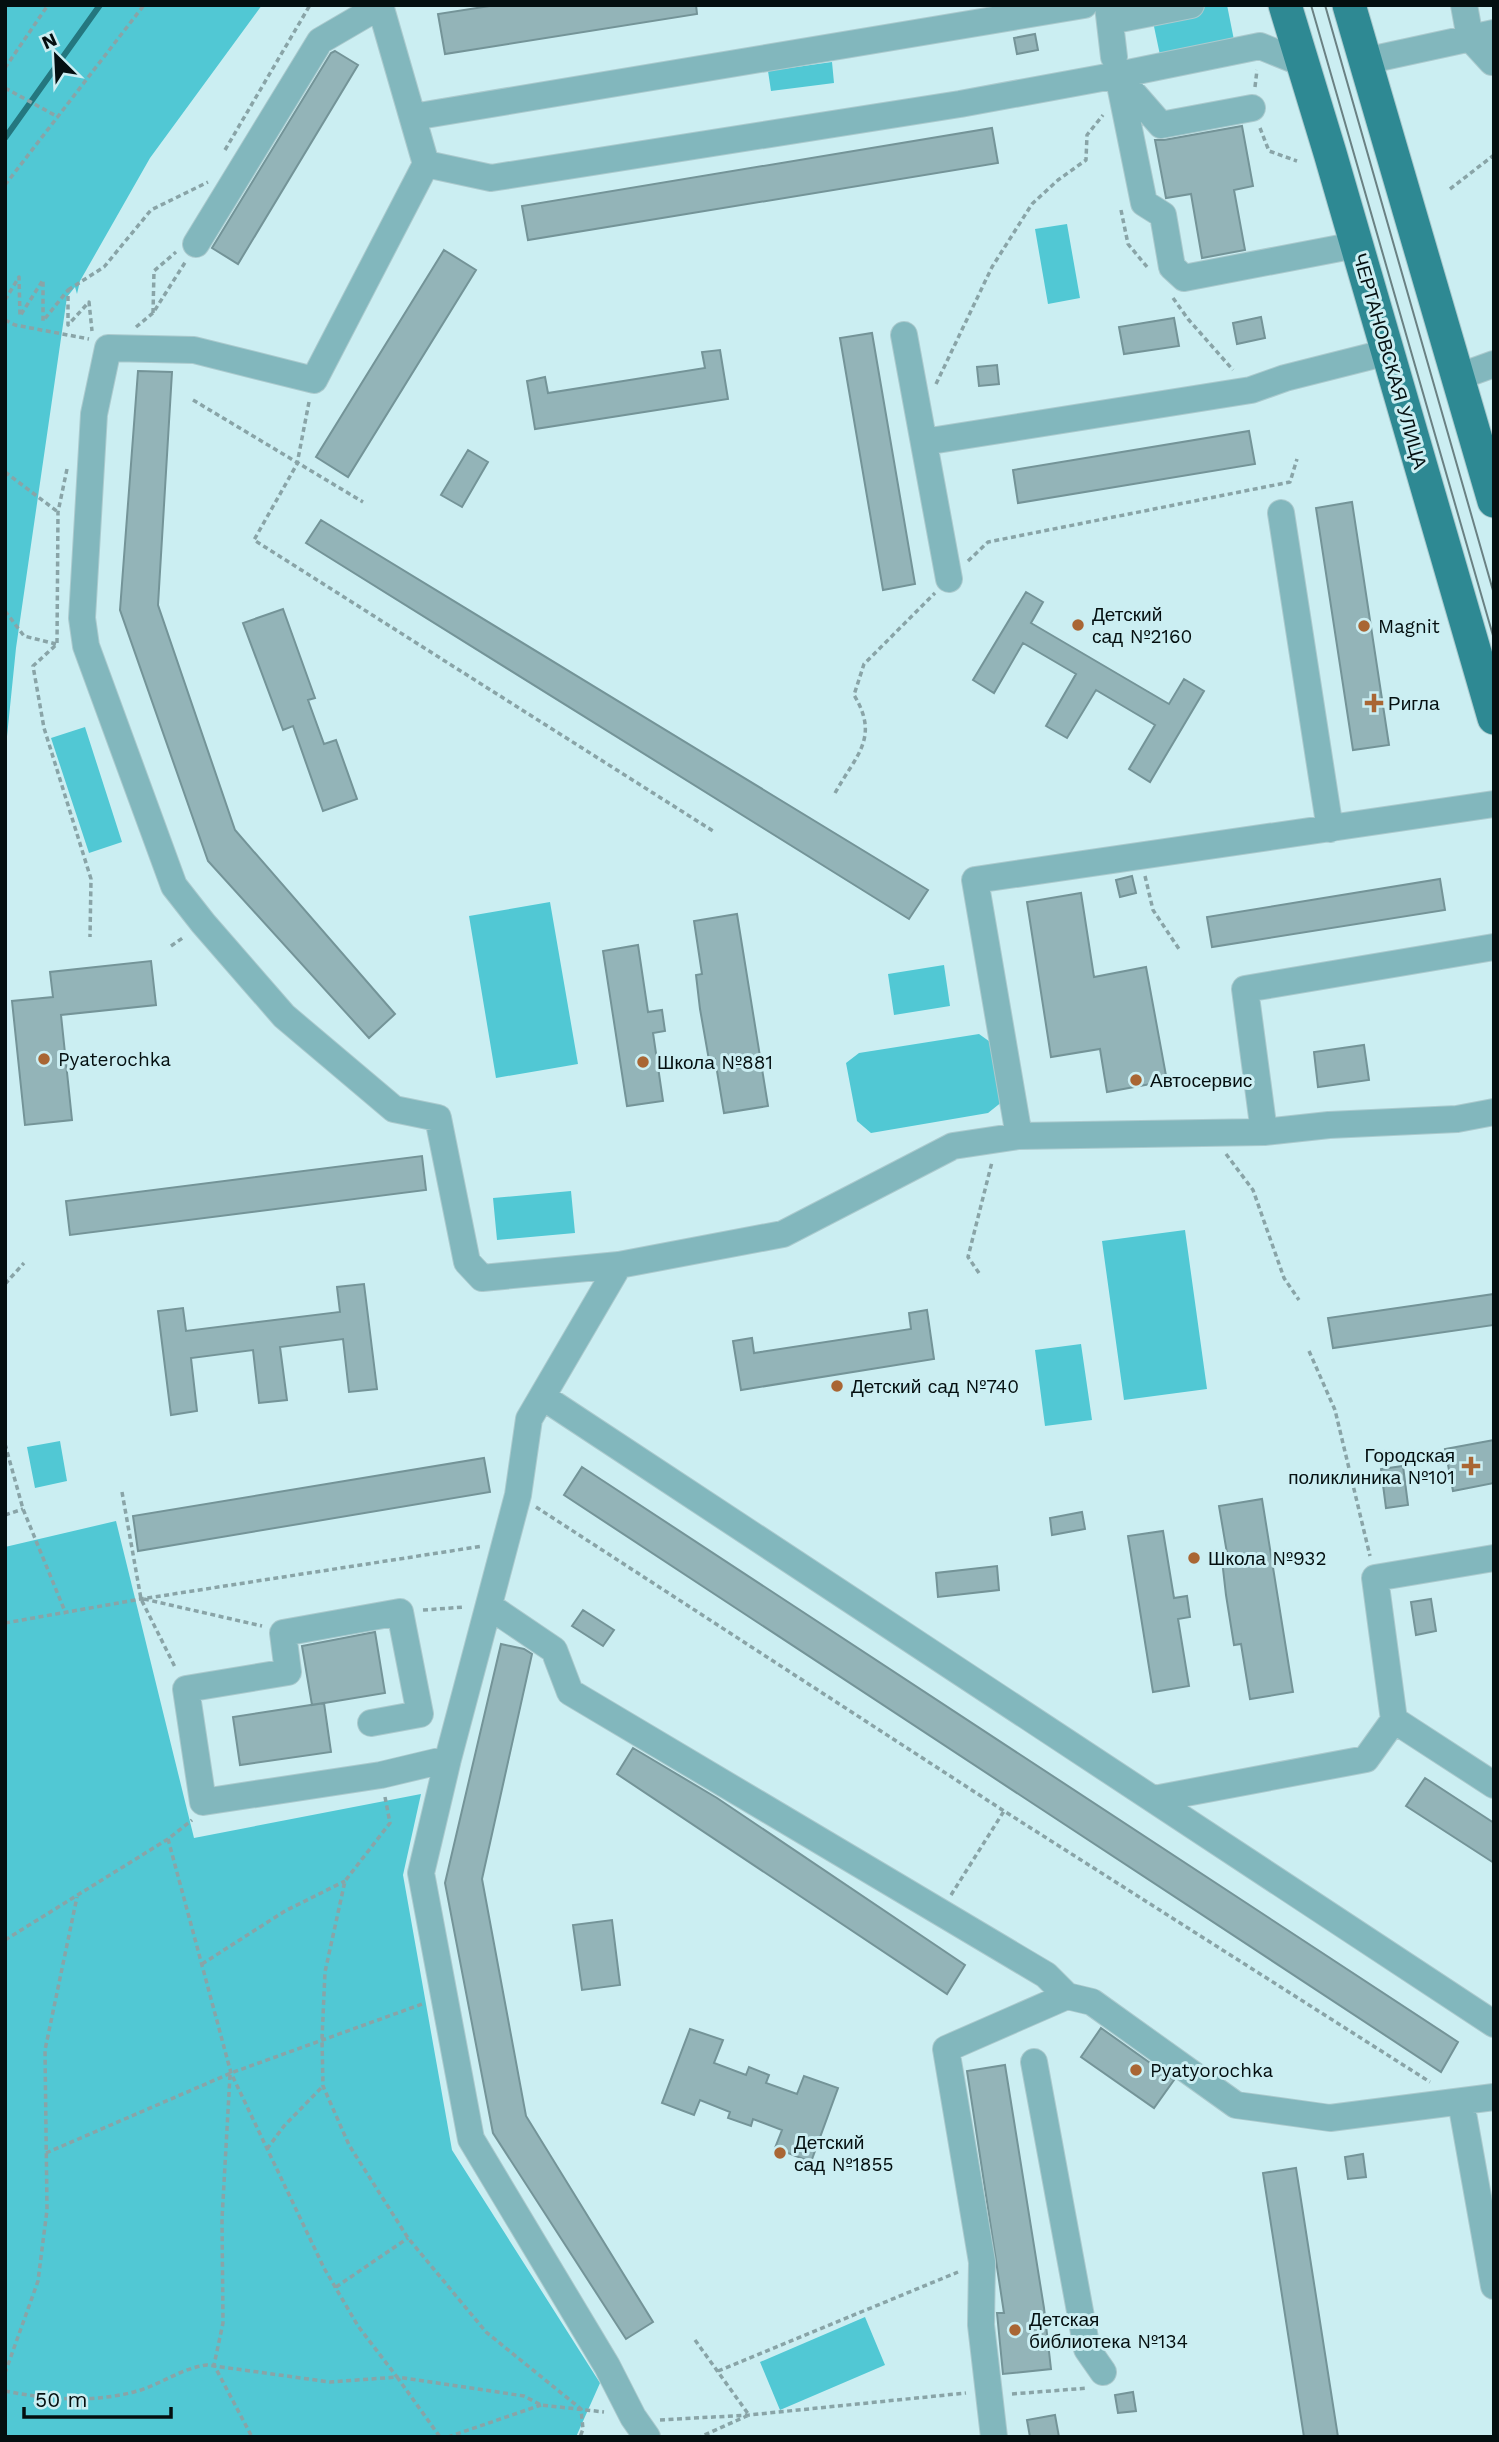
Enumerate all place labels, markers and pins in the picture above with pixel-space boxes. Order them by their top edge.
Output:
place label: Детский сад №2160 [1092,603,1192,648]
place label: Magnit [1378,615,1440,638]
marker: Детский сад №2160 [1070,617,1086,633]
marker: Magnit [1356,618,1372,634]
place label: Ригла [1388,692,1440,715]
marker: Ригла [1366,695,1382,711]
place label: Pyaterochka [58,1048,171,1071]
marker: Pyaterochka [36,1051,52,1067]
place label: Школа №881 [657,1051,773,1074]
marker: Школа №881 [635,1054,651,1070]
place label: Автосервис [1150,1069,1252,1092]
marker: Автосервис [1128,1072,1144,1088]
place label: Детский сад №740 [851,1375,1019,1398]
marker: Детский сад №740 [829,1378,845,1394]
place label: Городская поликлиника №101 [1288,1444,1455,1489]
marker: Городская поликлиника №101 [1461,1456,1481,1476]
place label: Школа №932 [1208,1547,1327,1570]
marker: Школа №932 [1186,1550,1202,1566]
place label: Pyatyorochka [1150,2059,1274,2082]
marker: Pyatyorochka [1128,2062,1144,2078]
place label: Детский сад №1855 [794,2131,894,2176]
marker: Детский сад №1855 [772,2145,788,2161]
place label: Детская библиотека №134 [1029,2308,1188,2353]
marker: Детская библиотека №134 [1007,2322,1023,2338]

